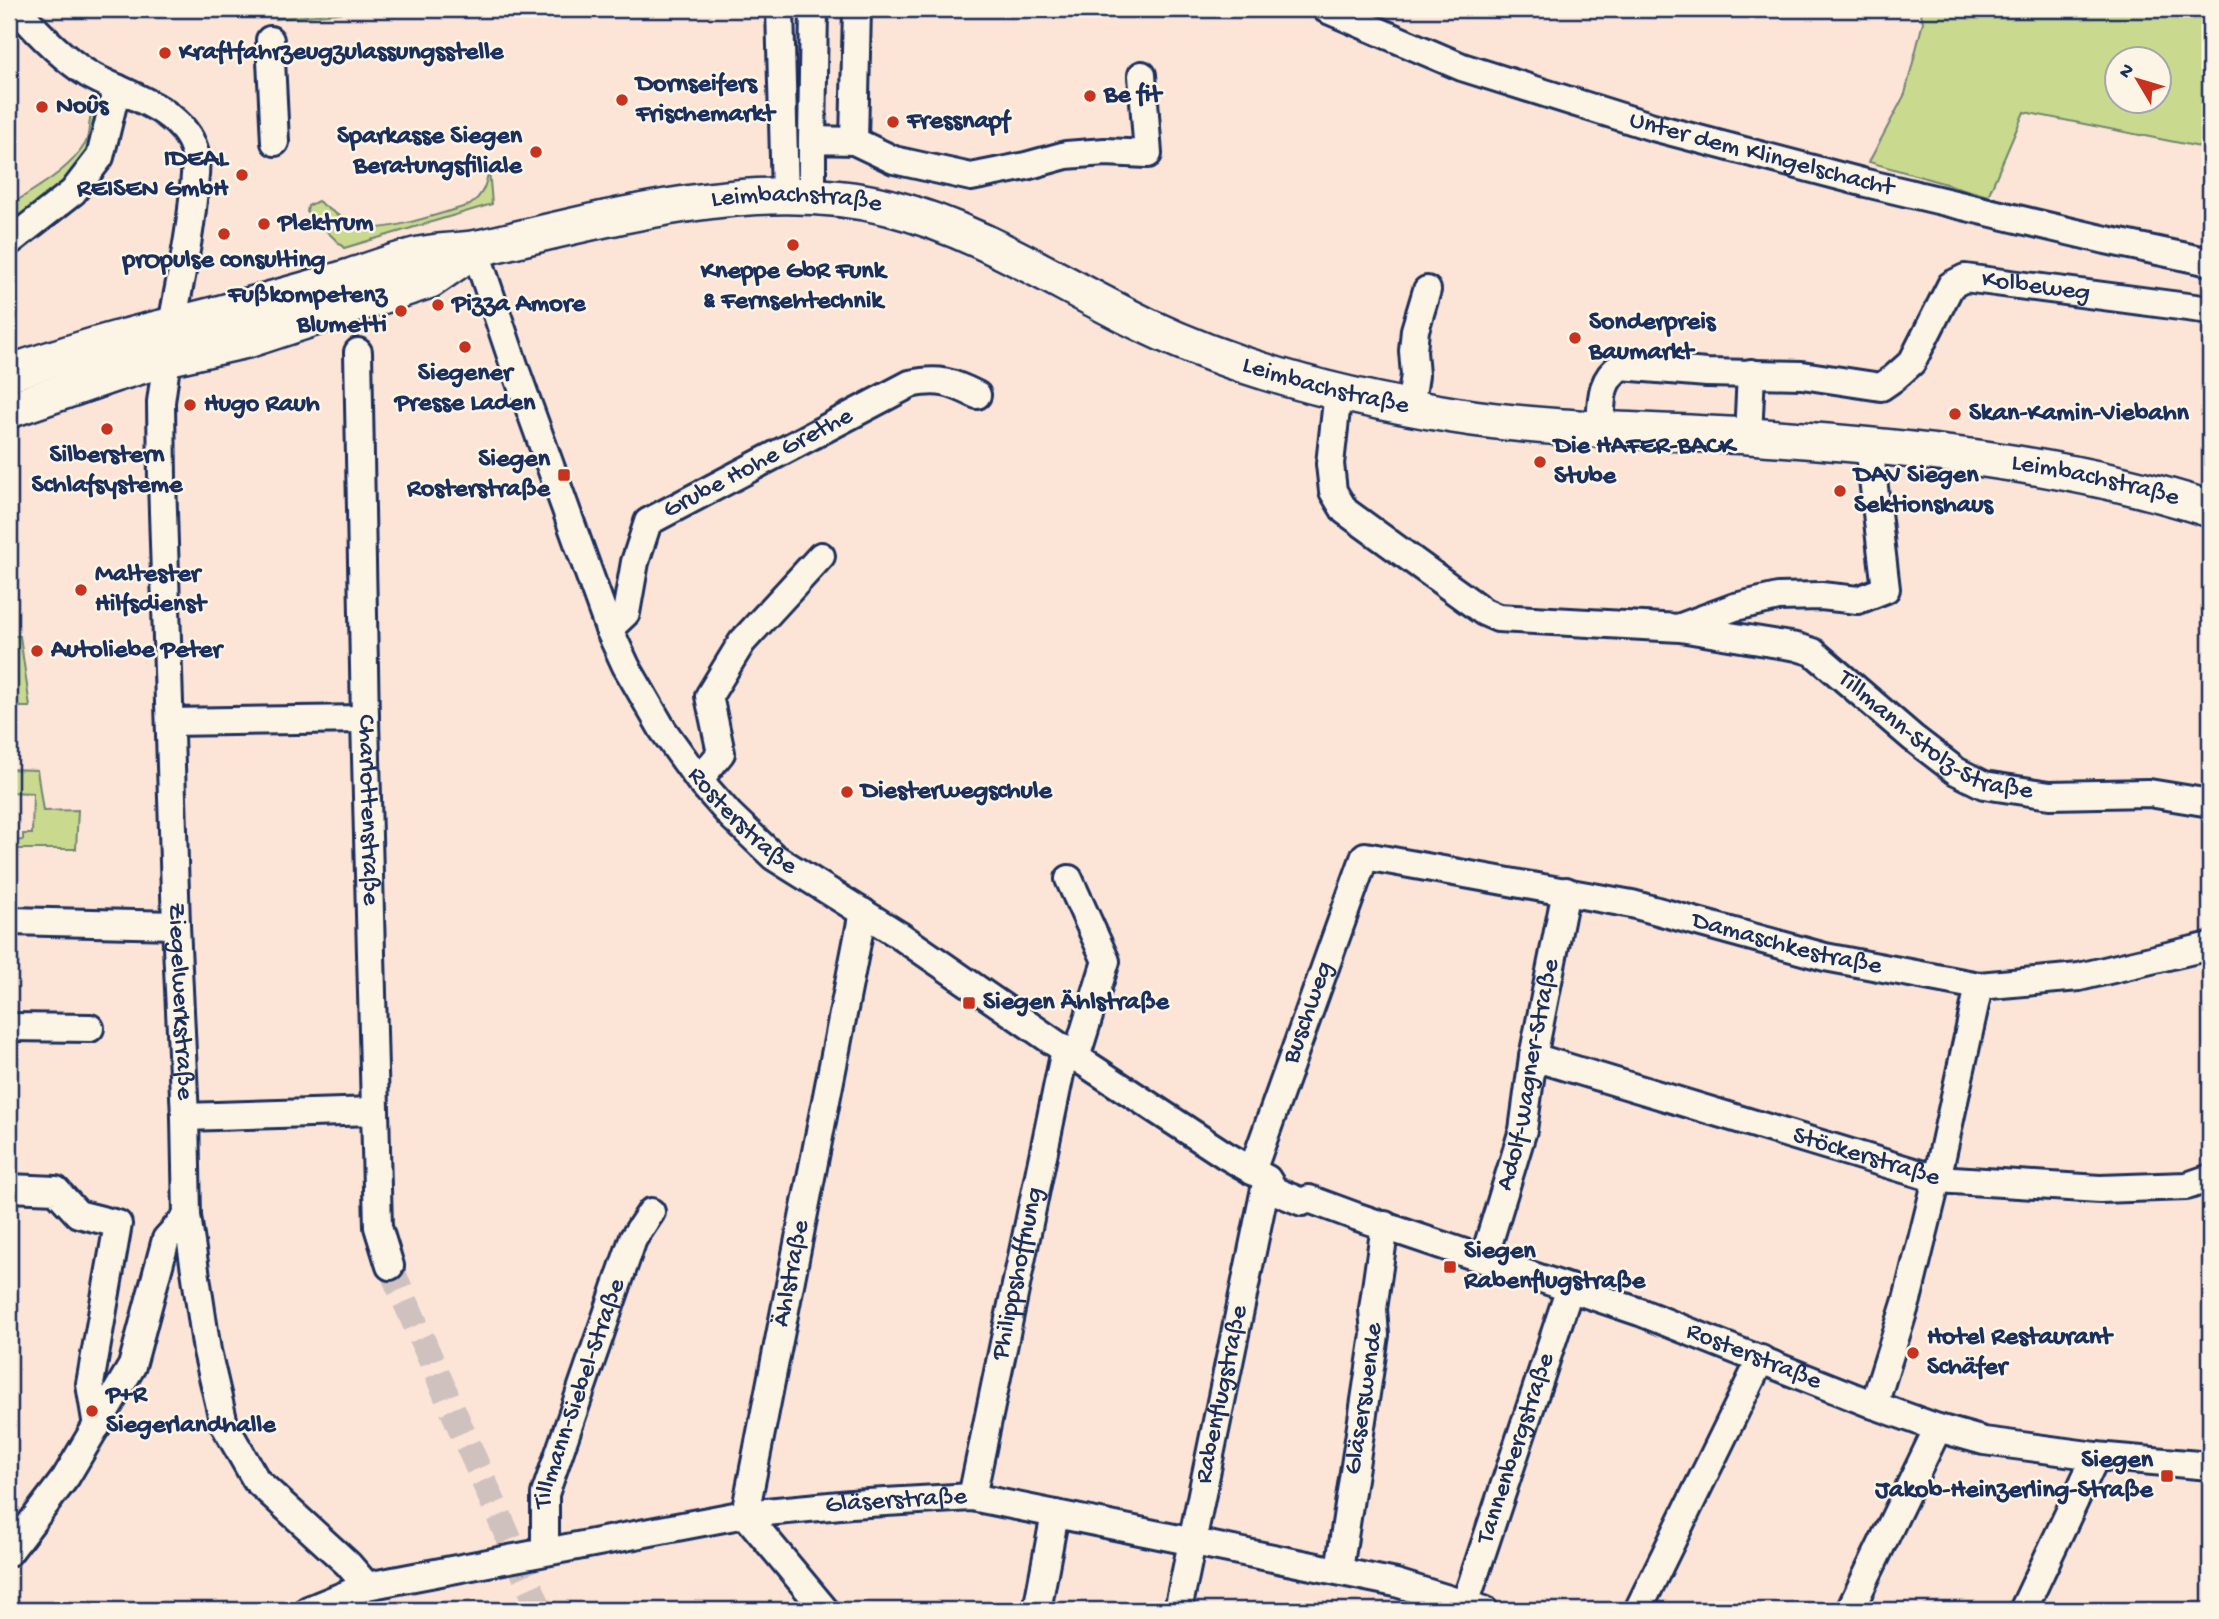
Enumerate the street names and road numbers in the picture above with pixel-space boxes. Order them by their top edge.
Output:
street label: Unter dem Klingelschacht [1625,105,1899,205]
street label: Leimbachstraße [710,180,885,221]
street label: Kolbeweg [1980,265,2092,310]
street label: Leimbachstraße [1238,350,1412,423]
street label: Grube Hohe Grethe [658,401,859,527]
street label: Leimbachstraße [2009,448,2183,514]
street label: Tillmann-Stolz-Straße [1829,663,2035,808]
street label: Charlottenstraße [349,714,385,906]
street label: Rosterstraße [680,761,803,883]
street label: Ziegelwerkstraße [160,902,200,1101]
street label: Damaschkestraße [1686,905,1885,983]
street label: Adolf-Wagner-Straße [1490,956,1568,1195]
street label: Buschweg [1276,958,1341,1069]
street label: Stöckerstraße [1789,1121,1944,1195]
street label: Philippshoffnung [985,1185,1052,1364]
street label: Ählstraße [767,1217,818,1330]
street label: Tillmann-Siebel-Straße [530,1274,634,1510]
street label: Rabenflugstraße [1189,1302,1256,1486]
street label: Rosterstraße [1681,1316,1826,1398]
street label: Gläserswende [1338,1322,1391,1477]
street label: Tannenbergstraße [1470,1349,1563,1550]
street label: Gläserstraße [824,1482,968,1522]

